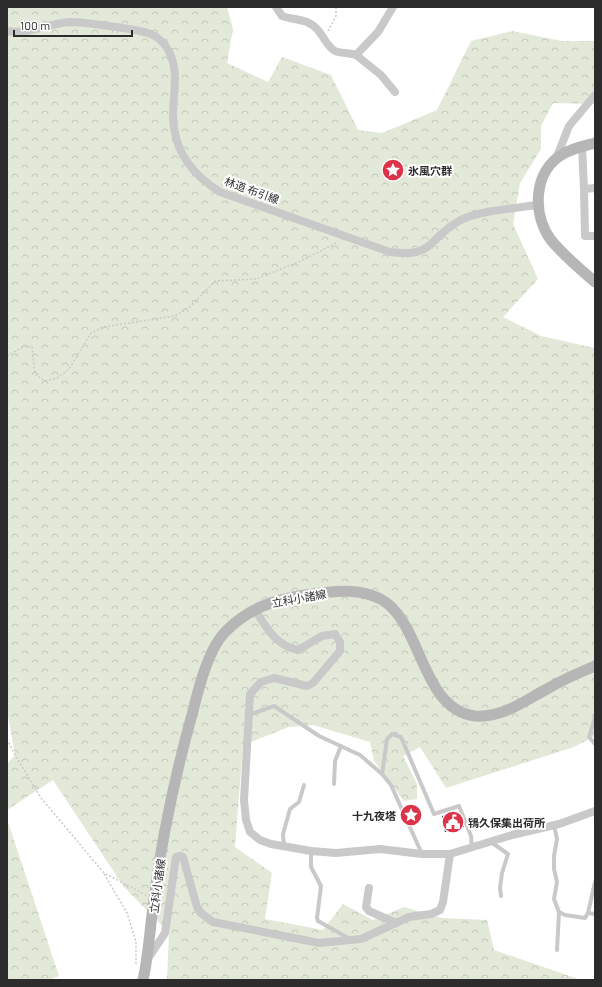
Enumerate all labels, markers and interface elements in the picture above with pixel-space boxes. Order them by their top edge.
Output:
scale bar [14,12,132,38]
text: 100 m [20,18,50,32]
place icon: 氷風穴群 [380,157,406,183]
place label: 氷風穴群 [408,164,452,177]
street label: 林道 布引線 [223,174,281,206]
street label: 立科小諸線 [271,587,327,609]
place icon: 十九夜塔 [398,802,424,828]
place label: 十九夜塔 [352,809,396,822]
public building icon: 鴇久保集出荷所 [440,809,466,835]
place label: 鴇久保集出荷所 [468,816,545,829]
street label: 立科小諸線 [147,858,167,914]

